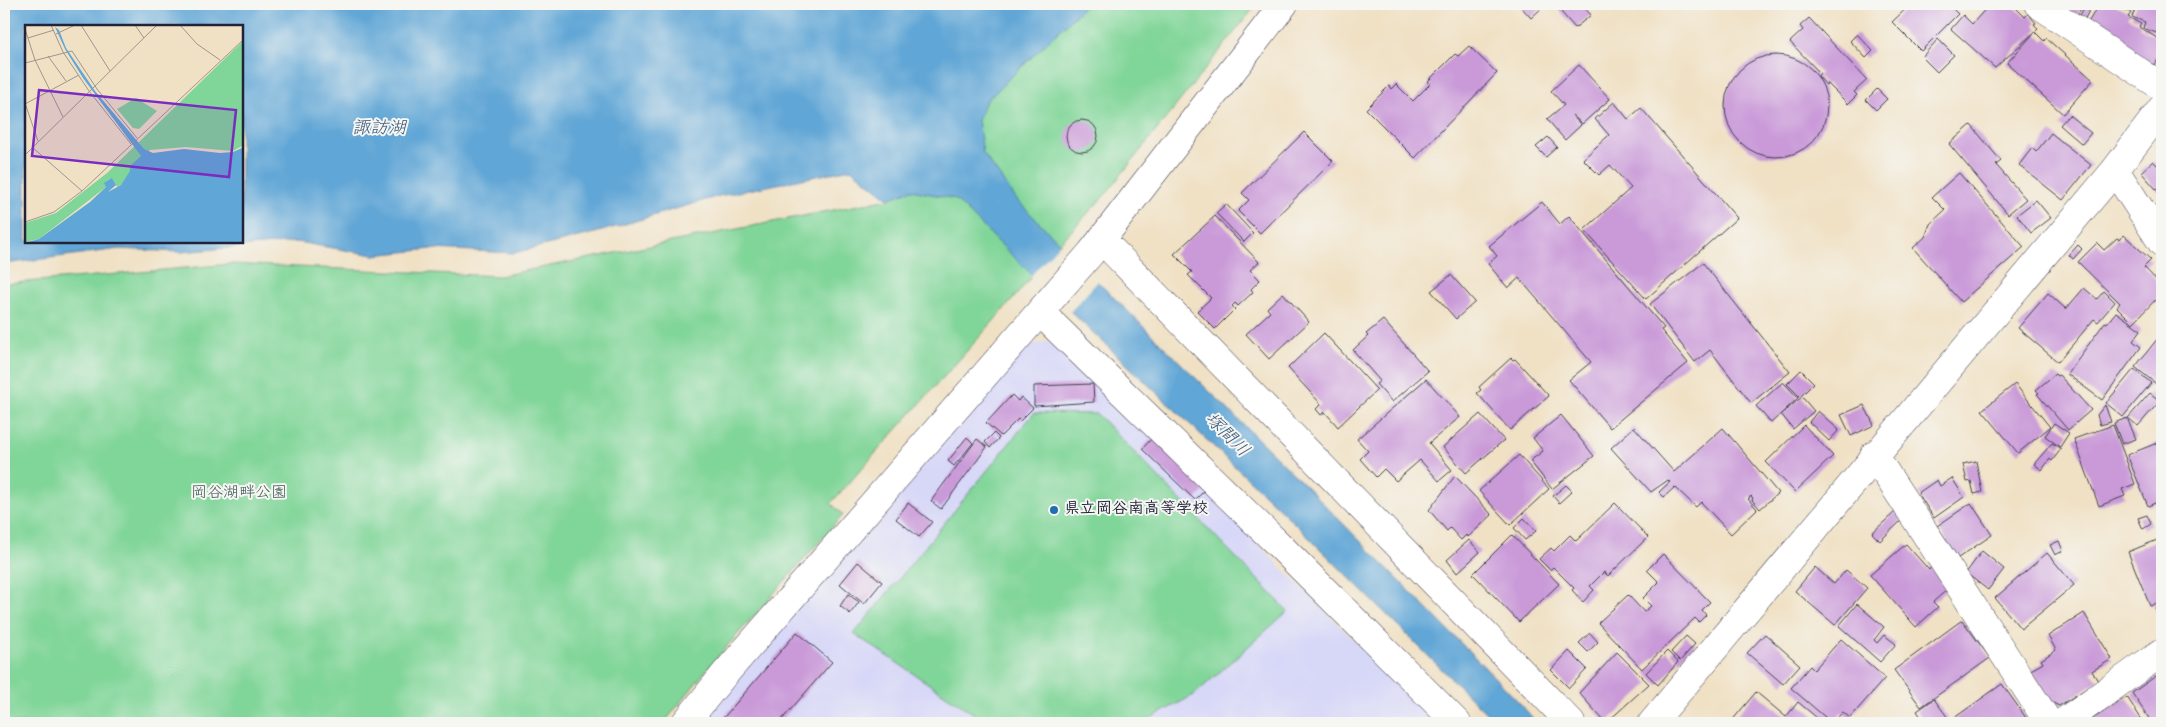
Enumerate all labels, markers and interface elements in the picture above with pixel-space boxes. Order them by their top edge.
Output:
inset map [25,25,242,242]
water label: 諏訪湖 [352,119,408,140]
water label: 塚間川 [1199,409,1253,463]
park label: 岡谷湖畔公園 [191,484,287,504]
place label: 県立岡谷南高等学校 [1064,499,1208,520]
marker: 県立岡谷南高等学校 [1048,504,1060,516]

